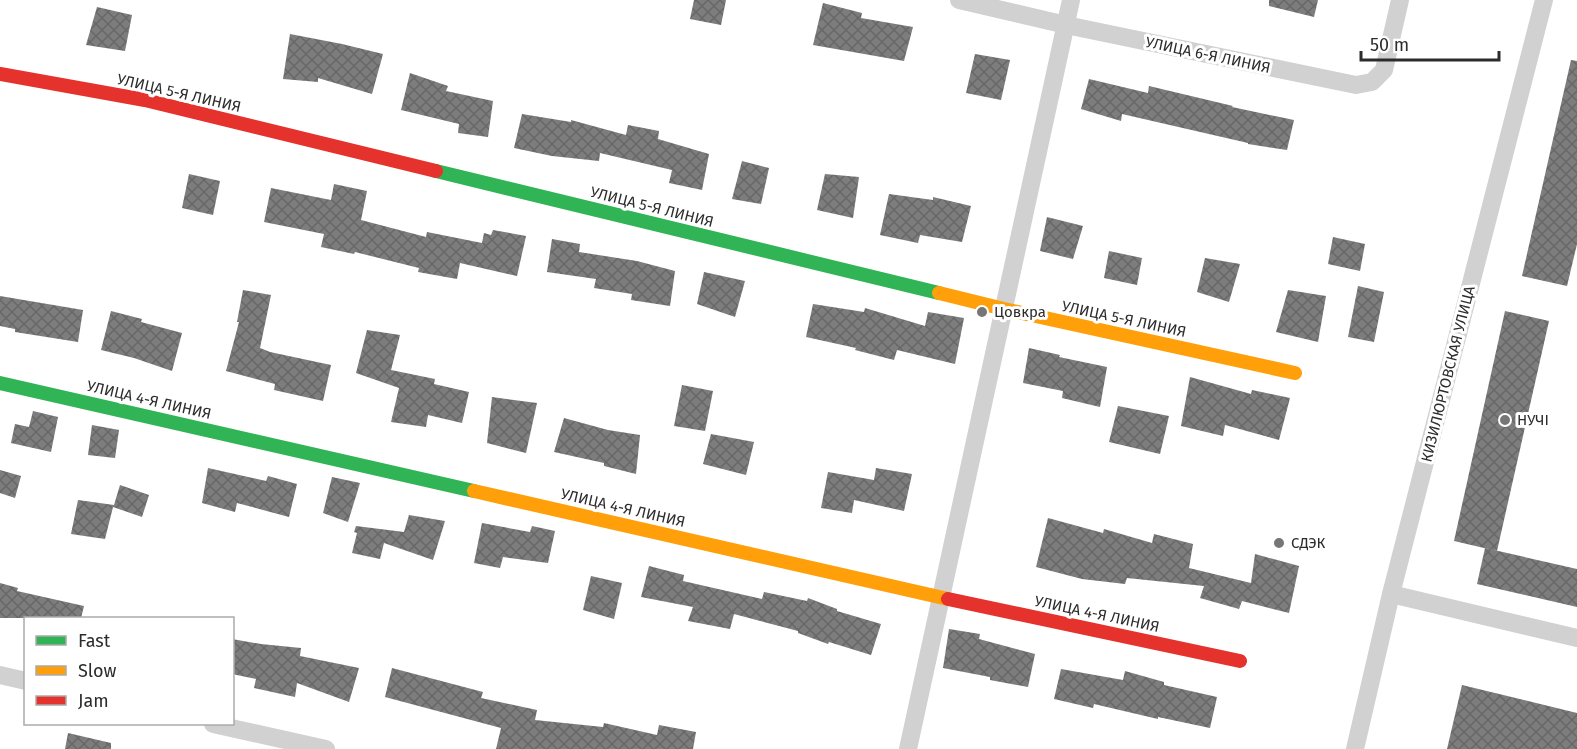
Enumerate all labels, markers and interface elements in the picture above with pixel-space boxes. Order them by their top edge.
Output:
scale bar [1361,24,1499,62]
street label: УЛИЦА 6-Я ЛИНИЯ [1144,33,1272,77]
text: 50 m [1370,34,1409,56]
street label: УЛИЦА 5-Я ЛИНИЯ [115,70,243,116]
street label: УЛИЦА 5-Я ЛИНИЯ [588,183,716,231]
street label: КИЗИЛЮРТОВСКАЯ УЛИЦА [1417,284,1479,464]
street label: УЛИЦА 5-Я ЛИНИЯ [1060,297,1188,341]
place label: Цовкра [994,303,1046,321]
marker: Цовкра [975,305,989,319]
street label: УЛИЦА 4-Я ЛИНИЯ [85,377,213,423]
place label: НУЧI [1517,411,1549,429]
marker: НУЧI [1498,413,1512,427]
street label: УЛИЦА 4-Я ЛИНИЯ [559,485,687,531]
place label: СДЭК [1291,534,1326,552]
marker: СДЭК [1272,536,1286,550]
street label: УЛИЦА 4-Я ЛИНИЯ [1033,592,1161,636]
legend [24,617,234,725]
text: Fast [78,630,111,652]
text: Slow [78,660,117,682]
text: Jam [78,690,109,712]

